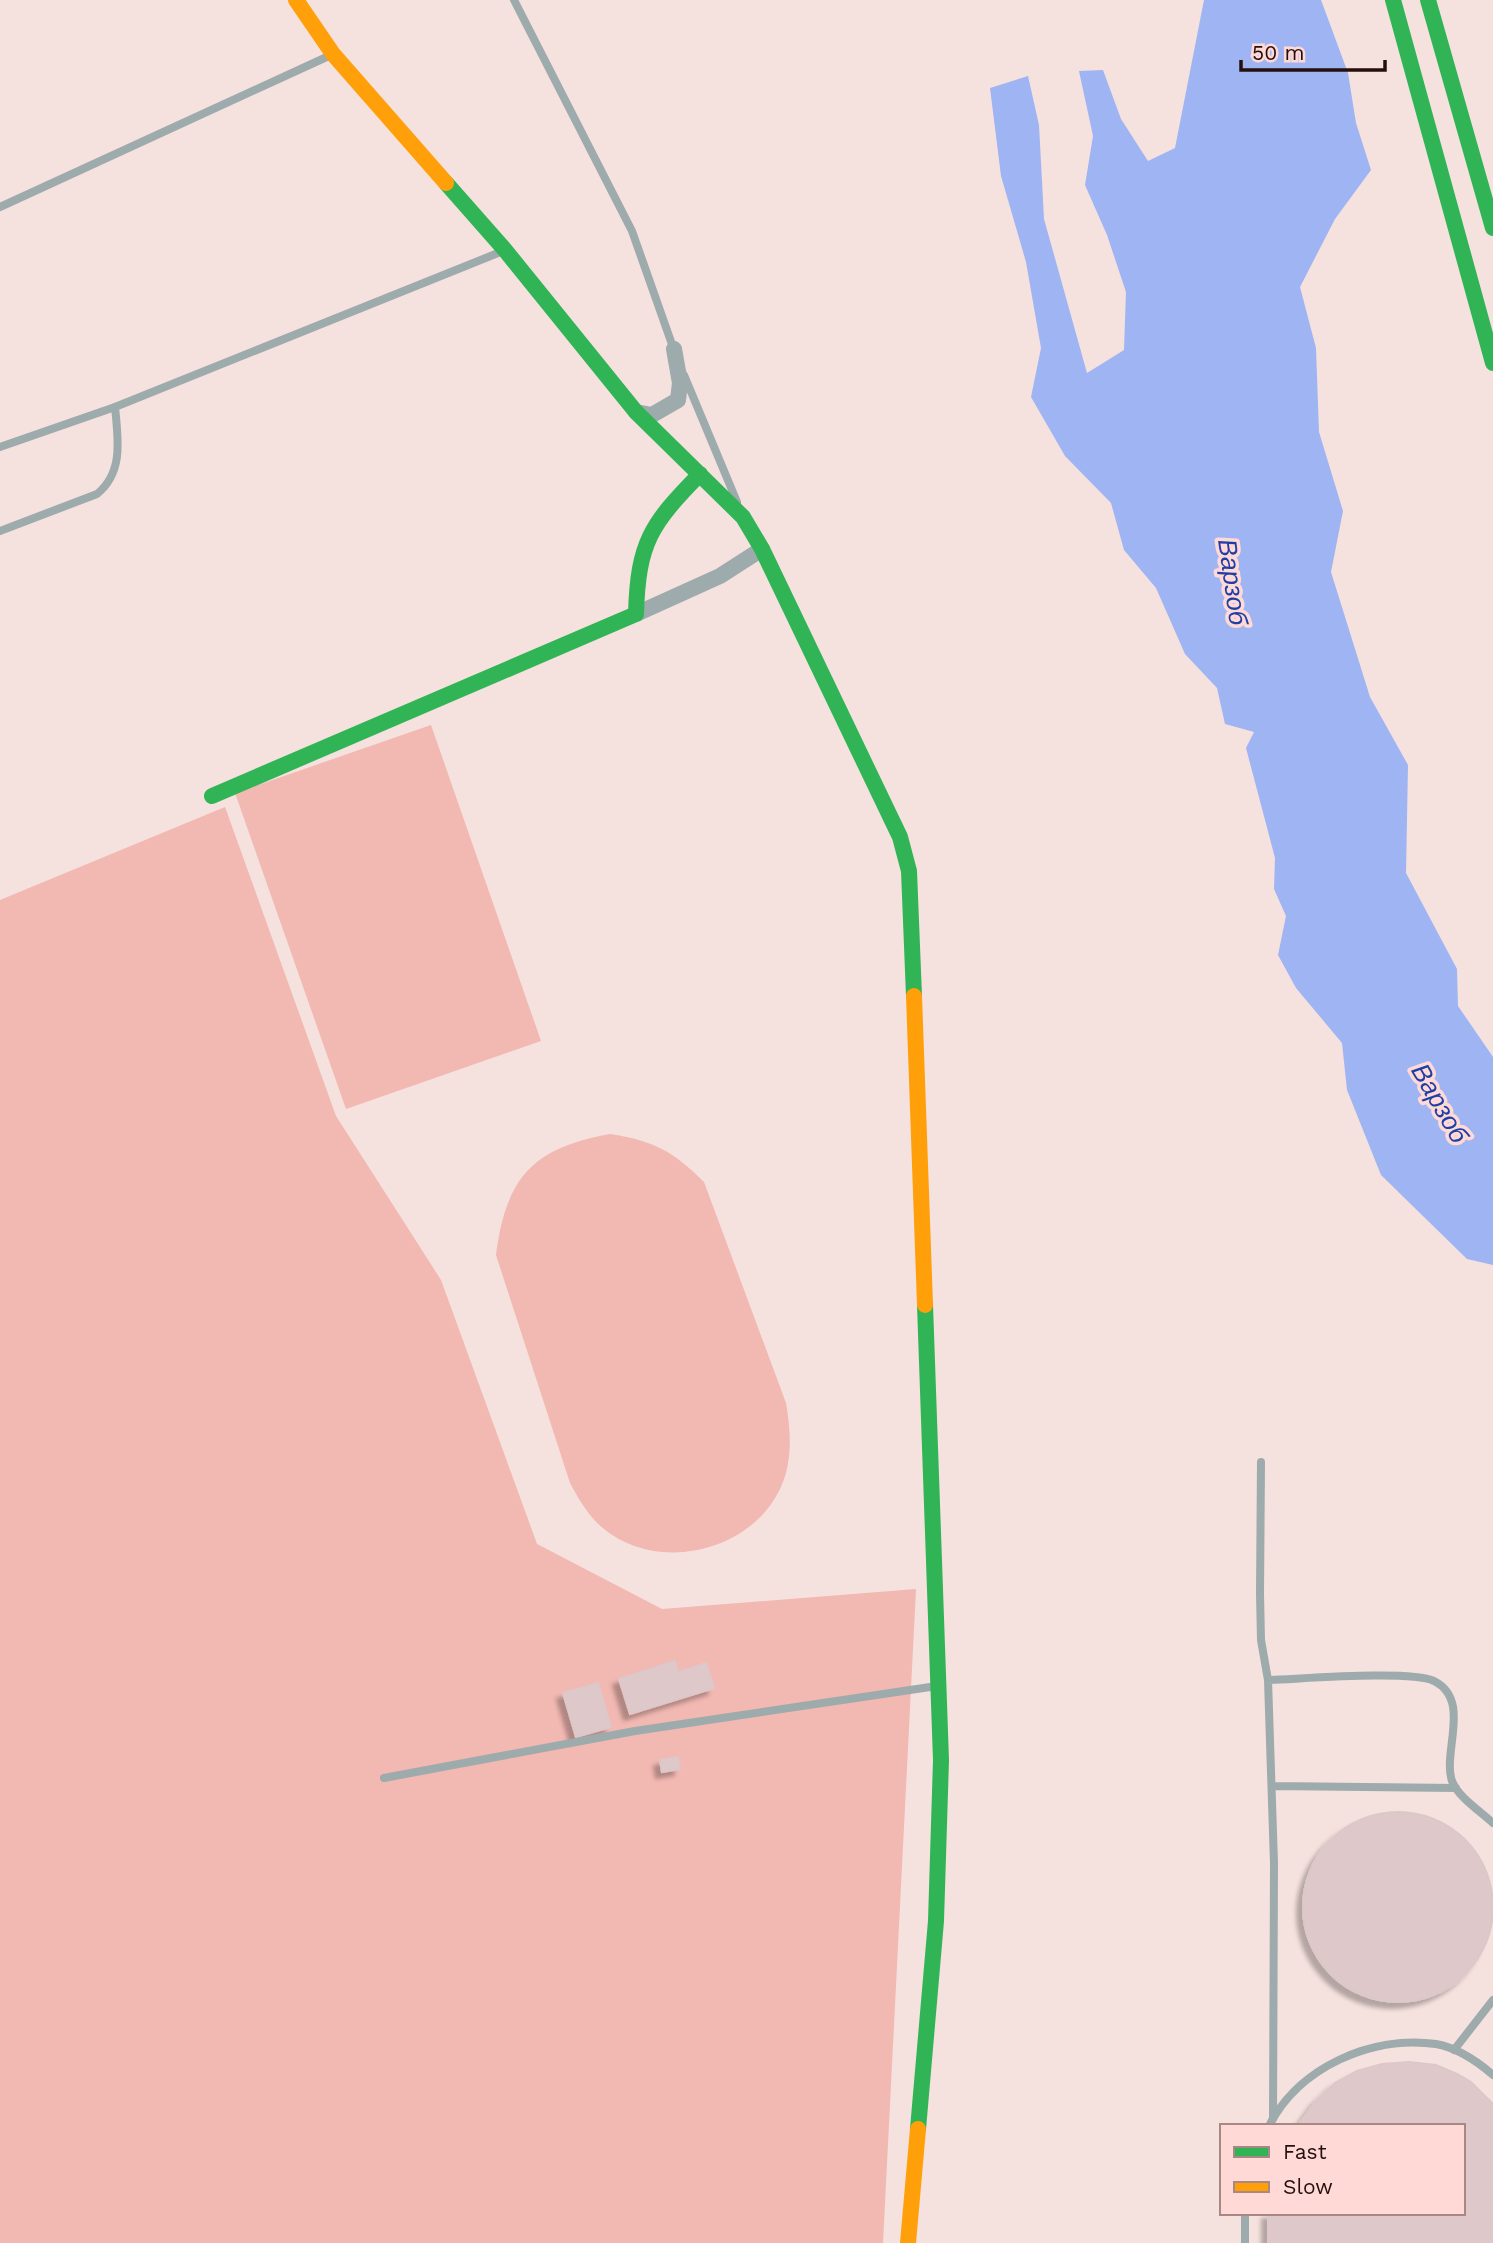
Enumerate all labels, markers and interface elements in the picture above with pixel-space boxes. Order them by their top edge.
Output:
scale bar [1241,28,1384,72]
text: 50 m [1252,40,1304,65]
water label: Варзоб [1212,537,1254,628]
water label: Варзоб [1405,1058,1475,1149]
legend [1220,2124,1465,2215]
text: Fast [1283,2139,1327,2164]
text: Slow [1283,2174,1333,2199]

